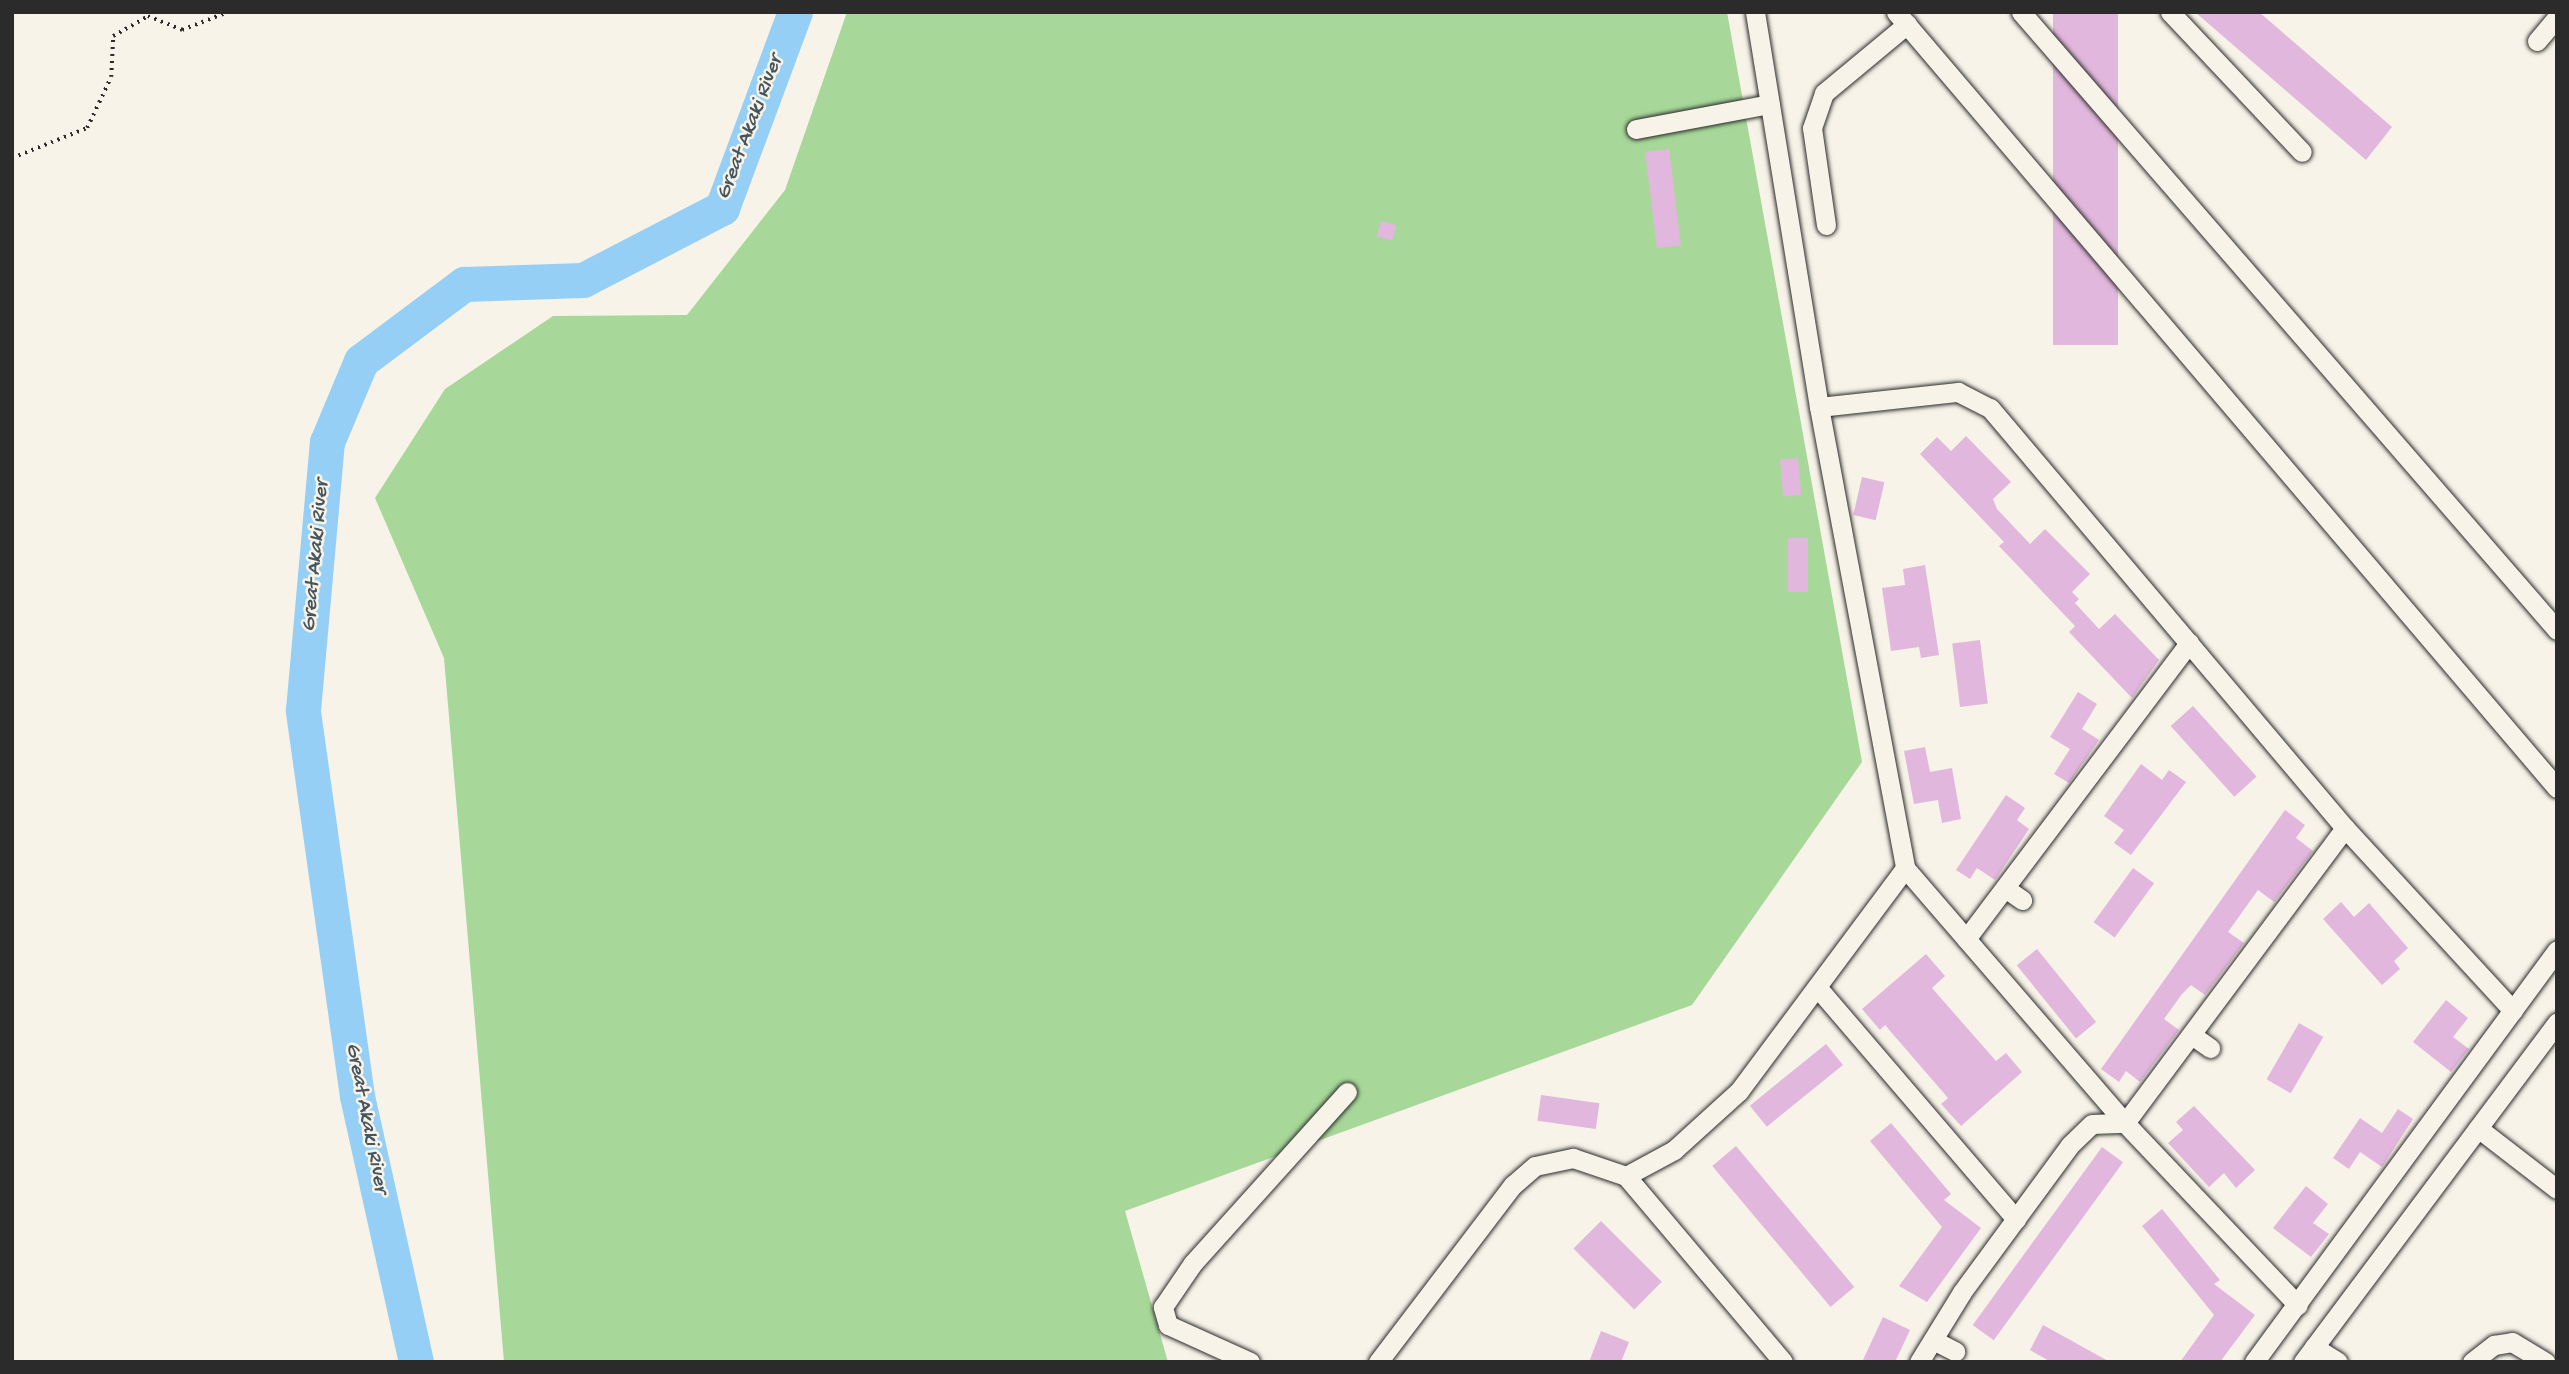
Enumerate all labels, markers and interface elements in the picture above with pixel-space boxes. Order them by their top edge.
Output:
water label: Great Akaki River [712,52,790,204]
water label: Great Akaki River [298,479,336,633]
water label: Great Akaki River [338,1041,392,1195]

